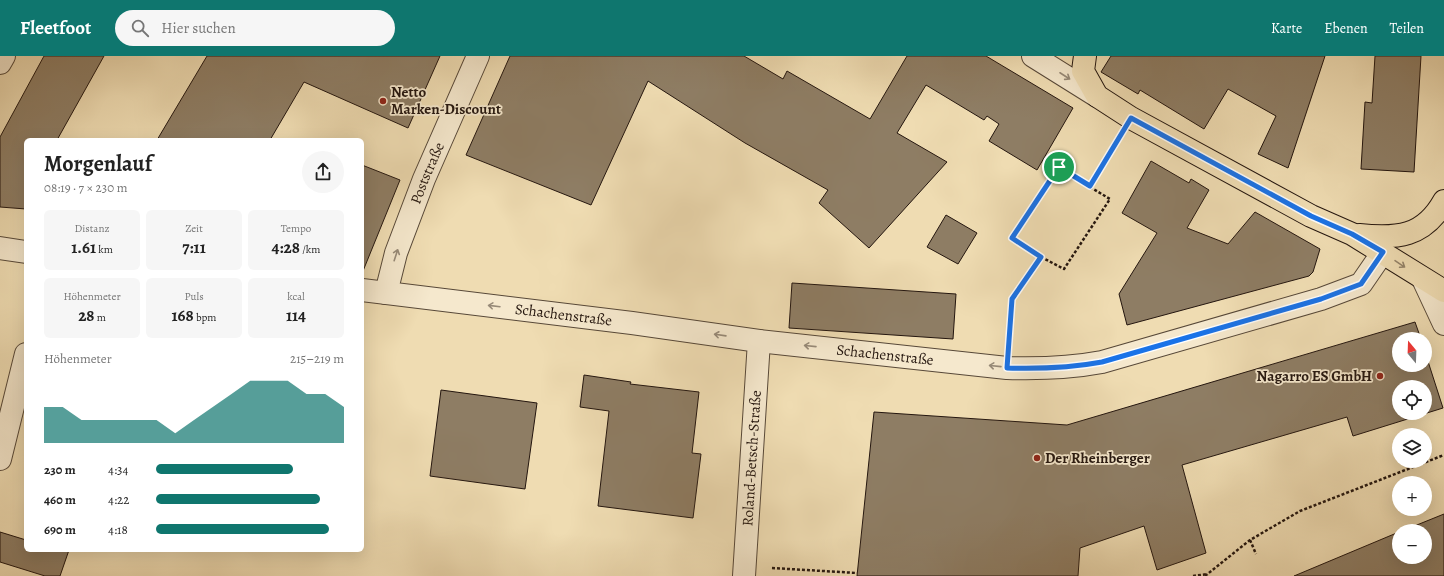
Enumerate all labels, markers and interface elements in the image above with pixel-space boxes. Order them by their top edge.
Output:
search box [115,10,395,46]
text: Fleetfoot [20,15,91,41]
icon: search [129,17,151,39]
text: Hier suchen [161,18,236,38]
text: Karte [1271,19,1302,38]
text: Ebenen [1324,19,1368,38]
text: Teilen [1390,19,1424,38]
one-way arrow [1059,72,1070,80]
place label: Netto Marken-Discount [391,82,501,119]
marker: Netto Marken-Discount [378,96,388,106]
street label: Poststraße [405,139,449,207]
text: Morgenlauf [44,149,152,179]
pin [1042,150,1076,184]
button: share [302,151,344,193]
icon: arrive [1048,156,1070,178]
text: 08:19 · 7 × 230 m [44,179,128,196]
text: Distanz [74,221,110,236]
text: Zeit [185,221,203,236]
text: Tempo [281,221,311,236]
text: 1.61 [71,236,96,259]
text: 7:11 [182,236,206,259]
text: 4:28 [272,236,300,259]
text: km [96,242,113,257]
text: /km [300,242,320,257]
one-way arrow [392,250,400,262]
one-way arrow [1395,260,1406,268]
text: Höhenmeter [63,289,121,304]
text: Puls [184,289,204,304]
text: kcal [287,289,305,304]
street label: Schachenstraße [514,299,613,331]
one-way arrow [488,302,501,310]
text: 28 [78,304,95,327]
text: 168 [172,304,194,327]
text: 114 [286,304,306,327]
text: m [95,310,106,325]
text: bpm [194,310,216,325]
one-way arrow [714,332,727,339]
north arrow [1392,332,1432,372]
map controls [1392,332,1432,564]
street label: Schachenstraße [835,339,935,370]
one-way arrow [804,343,817,350]
text: Höhenmeter [44,350,112,367]
text: 215–219 m [290,350,344,367]
one-way arrow [989,363,1002,370]
place label: Nagarro ES GmbH [1257,366,1372,386]
marker: Nagarro ES GmbH [1375,371,1385,381]
button: locate [1392,380,1432,420]
street label: Roland-Betsch-Straße [737,389,766,527]
button: layers [1392,428,1432,468]
place label: Der Rheinberger [1045,448,1150,468]
marker: Der Rheinberger [1032,453,1042,463]
text: 230 m [44,461,76,478]
text: 4:34 [108,461,128,478]
button: + [1392,476,1432,516]
text: 460 m [44,491,76,508]
text: 4:22 [108,491,129,508]
text: 690 m [44,521,76,538]
text: 4:18 [108,521,128,538]
button: − [1392,524,1432,564]

